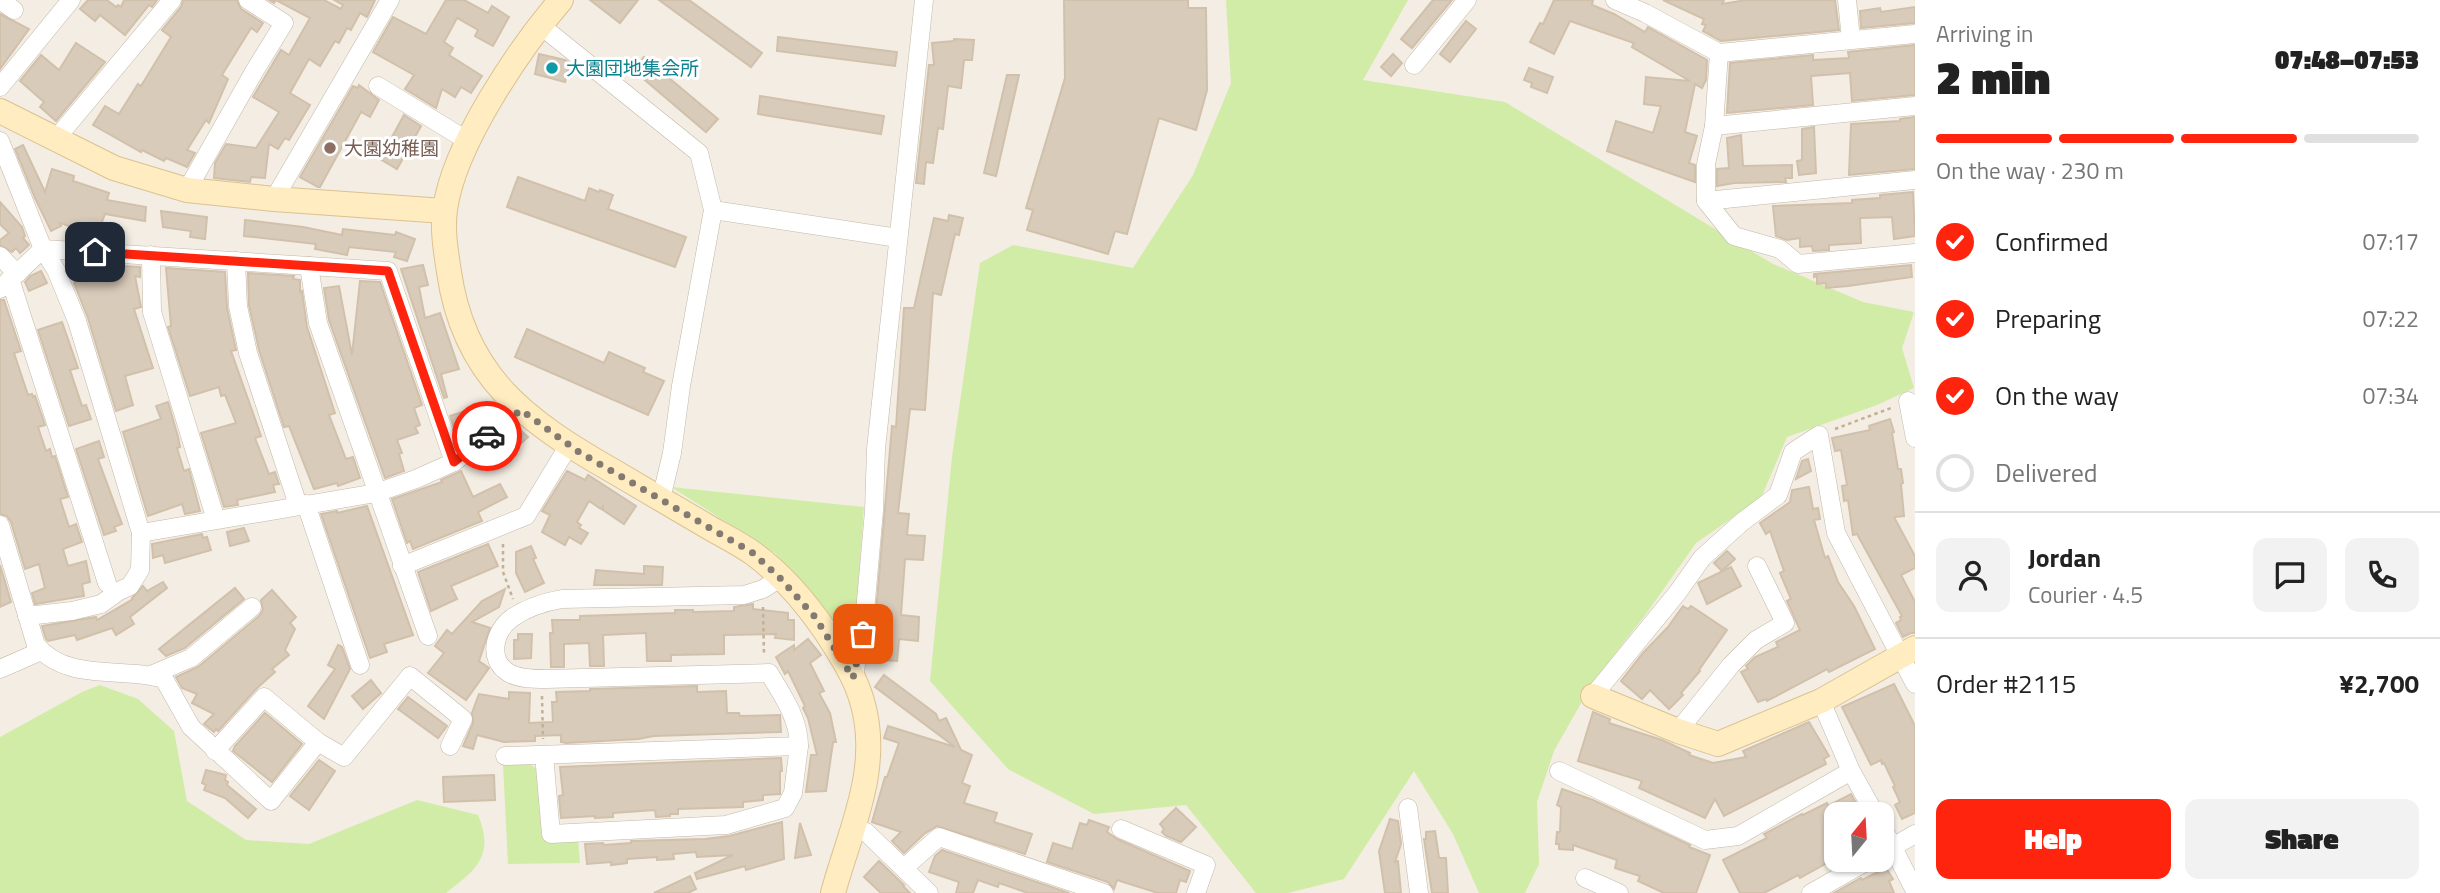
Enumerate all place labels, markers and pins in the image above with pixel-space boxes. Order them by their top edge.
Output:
place label: 大園団地集会所 [566,53,699,82]
marker: 大園団地集会所 [544,60,560,76]
place label: 大園幼稚園 [344,133,439,162]
marker: 大園幼稚園 [322,140,338,156]
pin [65,222,125,282]
pin [833,604,893,664]

